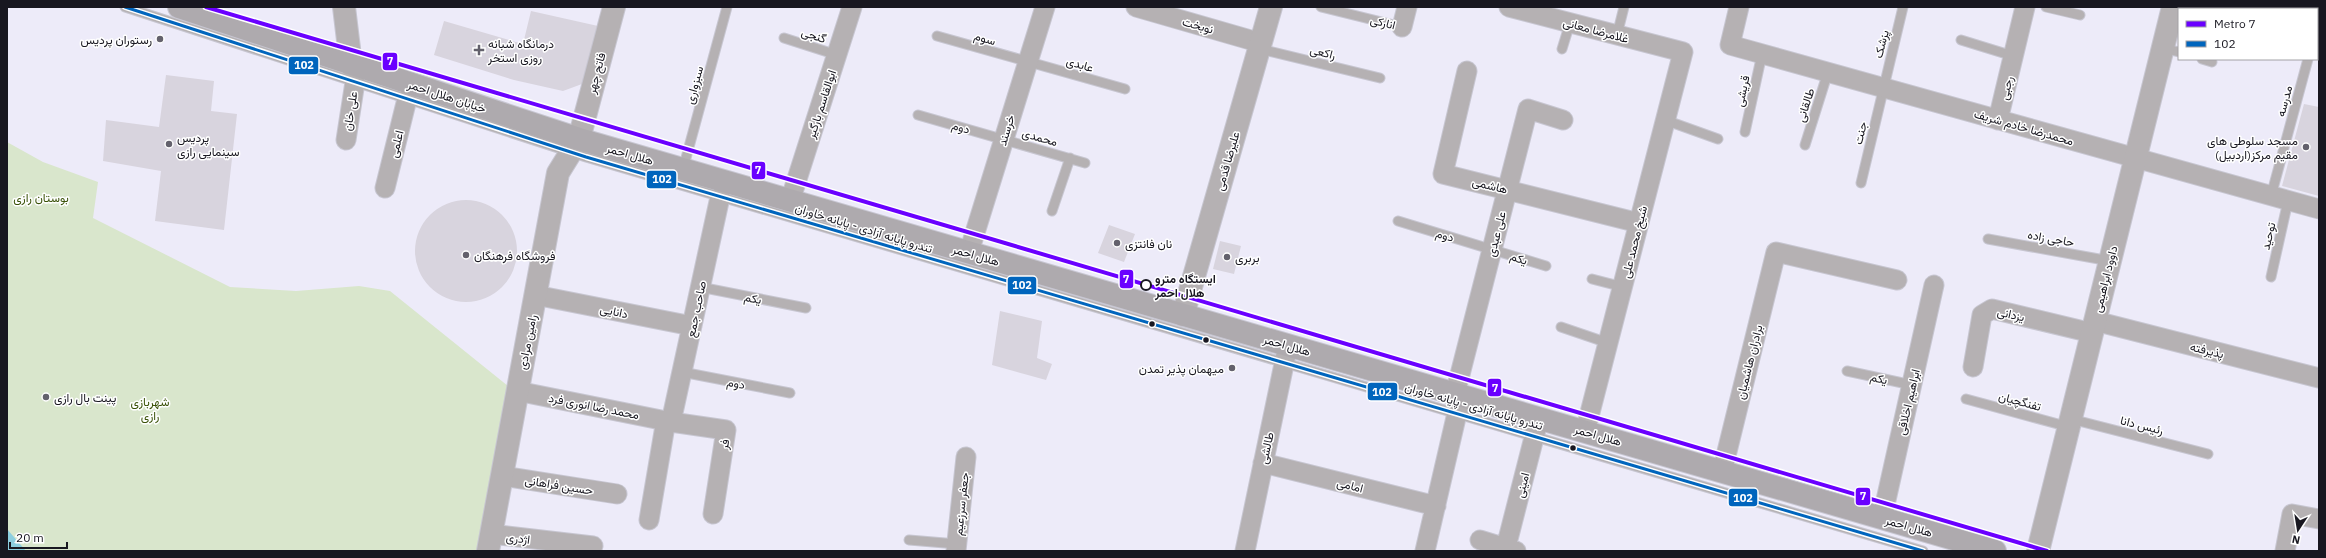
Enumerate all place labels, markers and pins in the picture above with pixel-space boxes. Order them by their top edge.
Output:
place label: رستوران پردیس [81,32,152,48]
marker: رستوران پردیس [155,34,165,44]
place label: درمانگاه شبانه روزی استخر [487,36,554,66]
marker: درمانگاه شبانه روزی استخر [473,44,485,56]
place label: پردیس سینمایی رازی [177,130,240,160]
place label: مسجد سلوطی های مقیم مرکز(اردبیل) [2207,133,2298,163]
marker: پردیس سینمایی رازی [164,139,174,149]
marker: مسجد سلوطی های مقیم مرکز(اردبیل) [2301,142,2311,152]
place label: نان فانتزی [1125,236,1172,252]
marker: نان فانتزی [1112,238,1122,248]
place label: فروشگاه فرهنگان [474,248,555,264]
marker: فروشگاه فرهنگان [461,250,471,260]
place label: بربری [1235,250,1260,266]
marker: بربری [1222,252,1232,262]
place label: ایستگاه مترو هلال احمر [1154,271,1216,301]
marker: ایستگاه مترو هلال احمر [1140,279,1152,291]
unlabelled marker [1147,319,1157,329]
unlabelled marker [1201,335,1211,345]
place label: میهمان پذیر تمدن [1139,361,1224,377]
marker: میهمان پذیر تمدن [1227,363,1237,373]
place label: پینت بال رازی [54,390,116,406]
marker: پینت بال رازی [41,392,51,402]
unlabelled marker [1568,443,1578,453]

